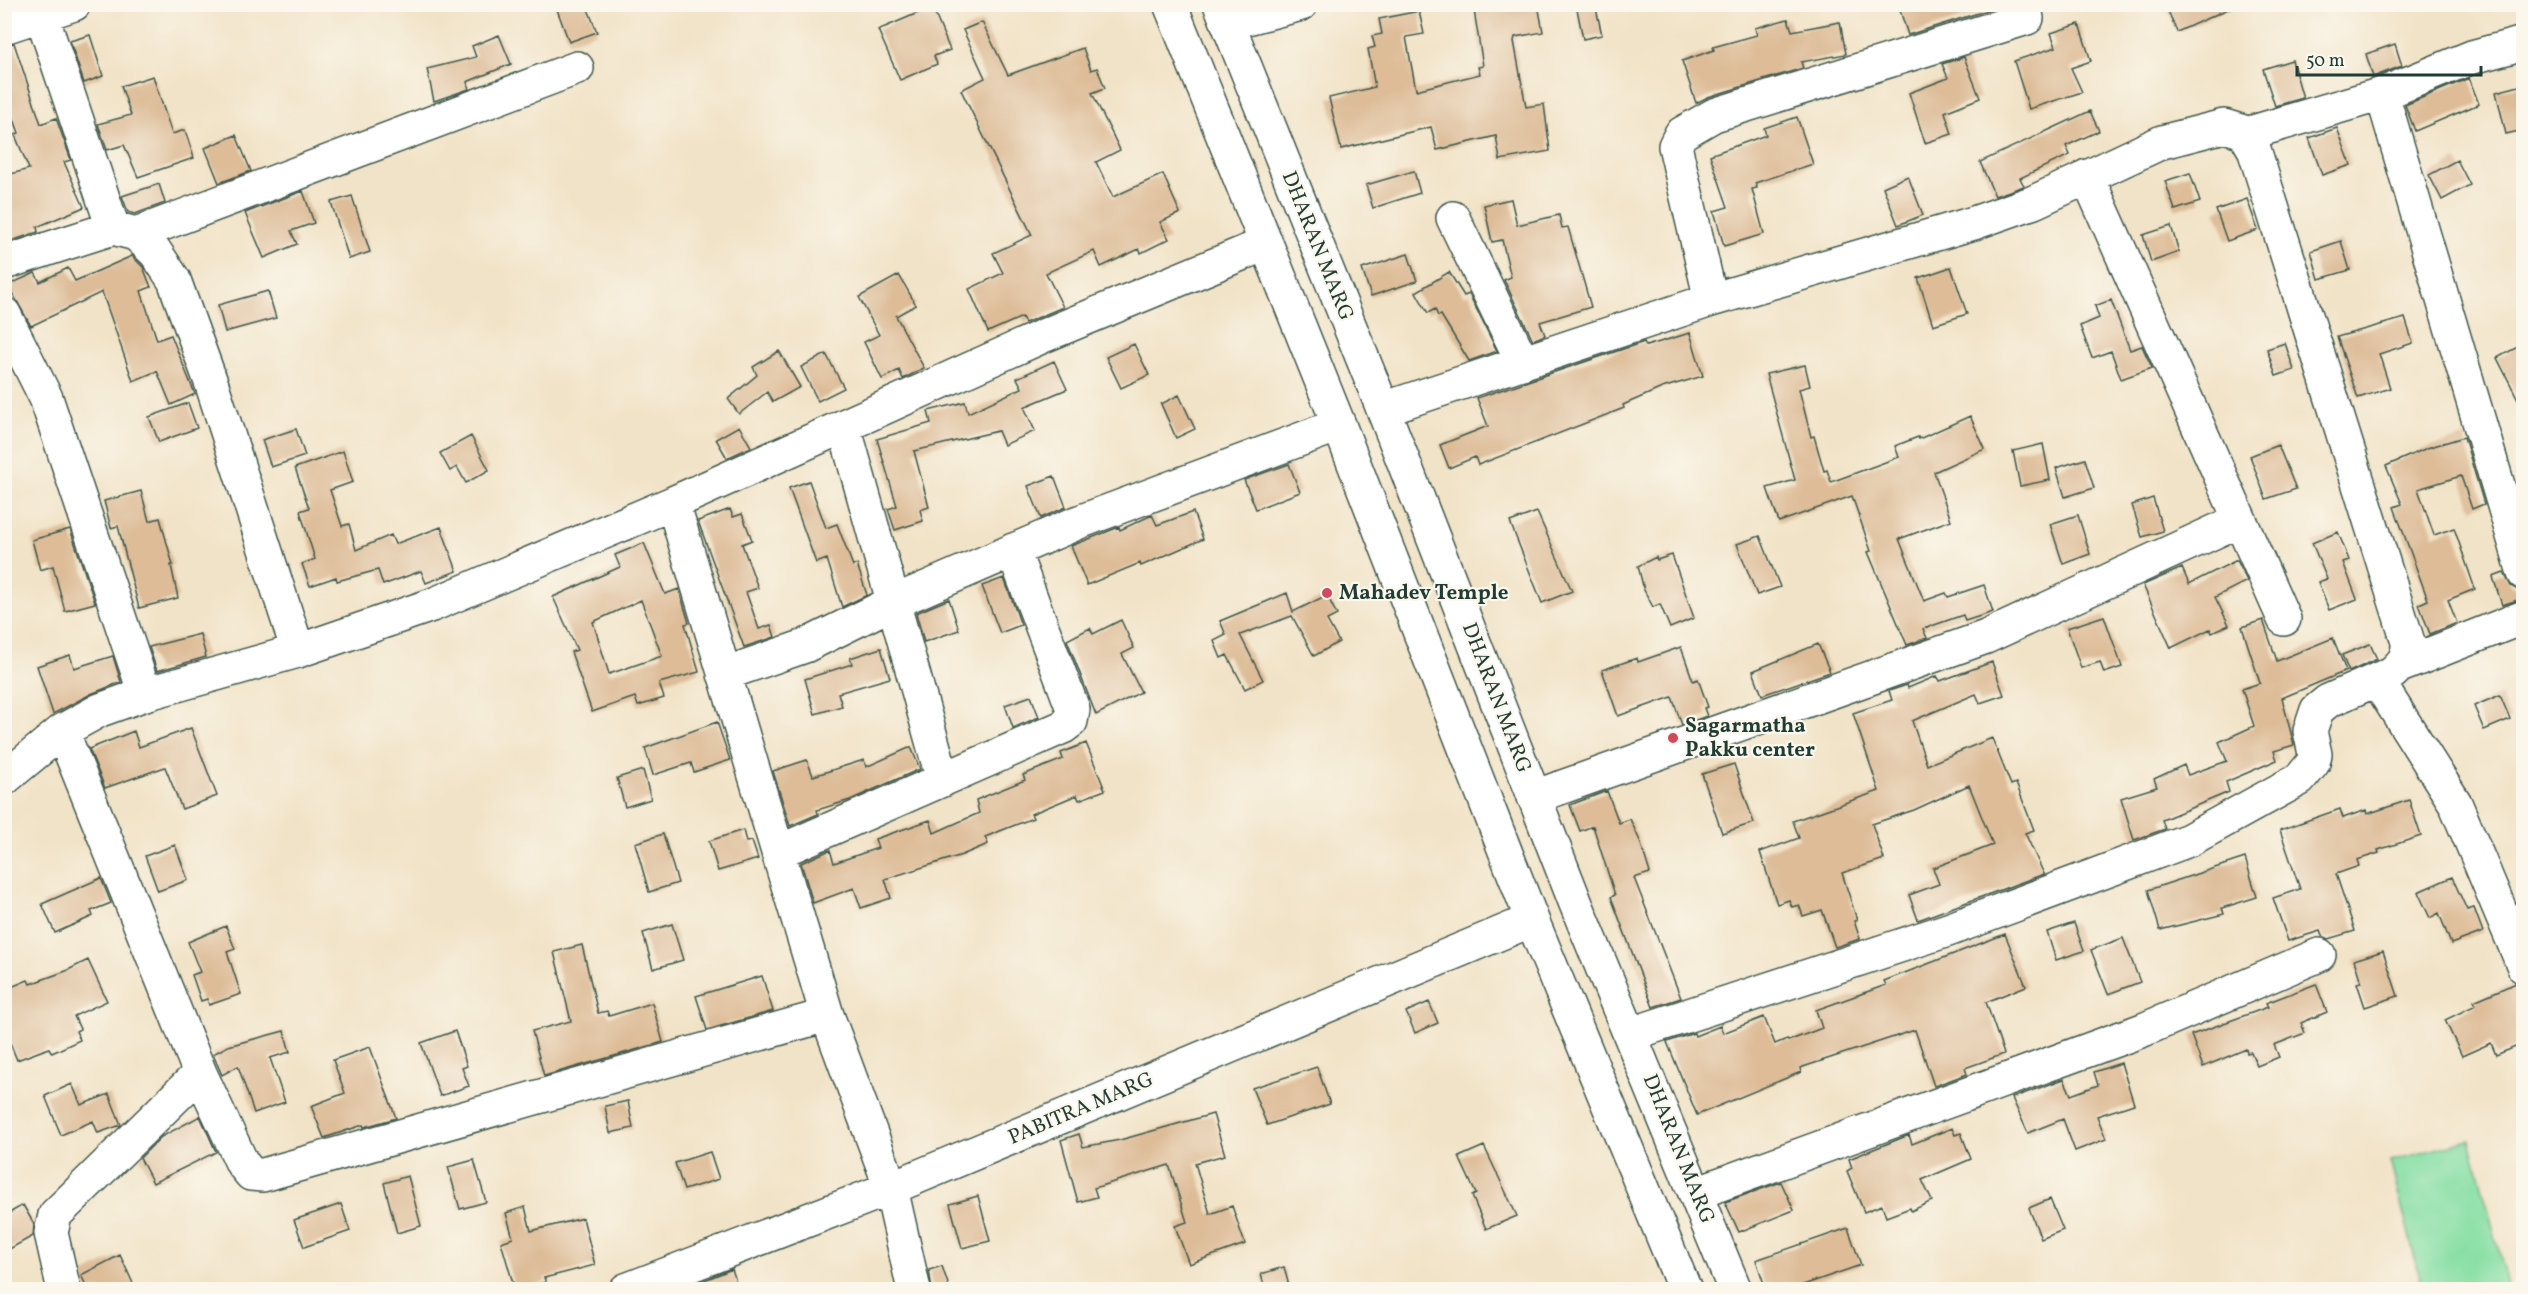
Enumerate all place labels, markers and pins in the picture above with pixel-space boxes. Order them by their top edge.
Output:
place label: Mahadev Temple [1339,579,1509,608]
marker: Mahadev Temple [1320,586,1334,600]
place label: Sagarmatha Pakku center [1685,712,1815,765]
marker: Sagarmatha Pakku center [1666,731,1680,745]

